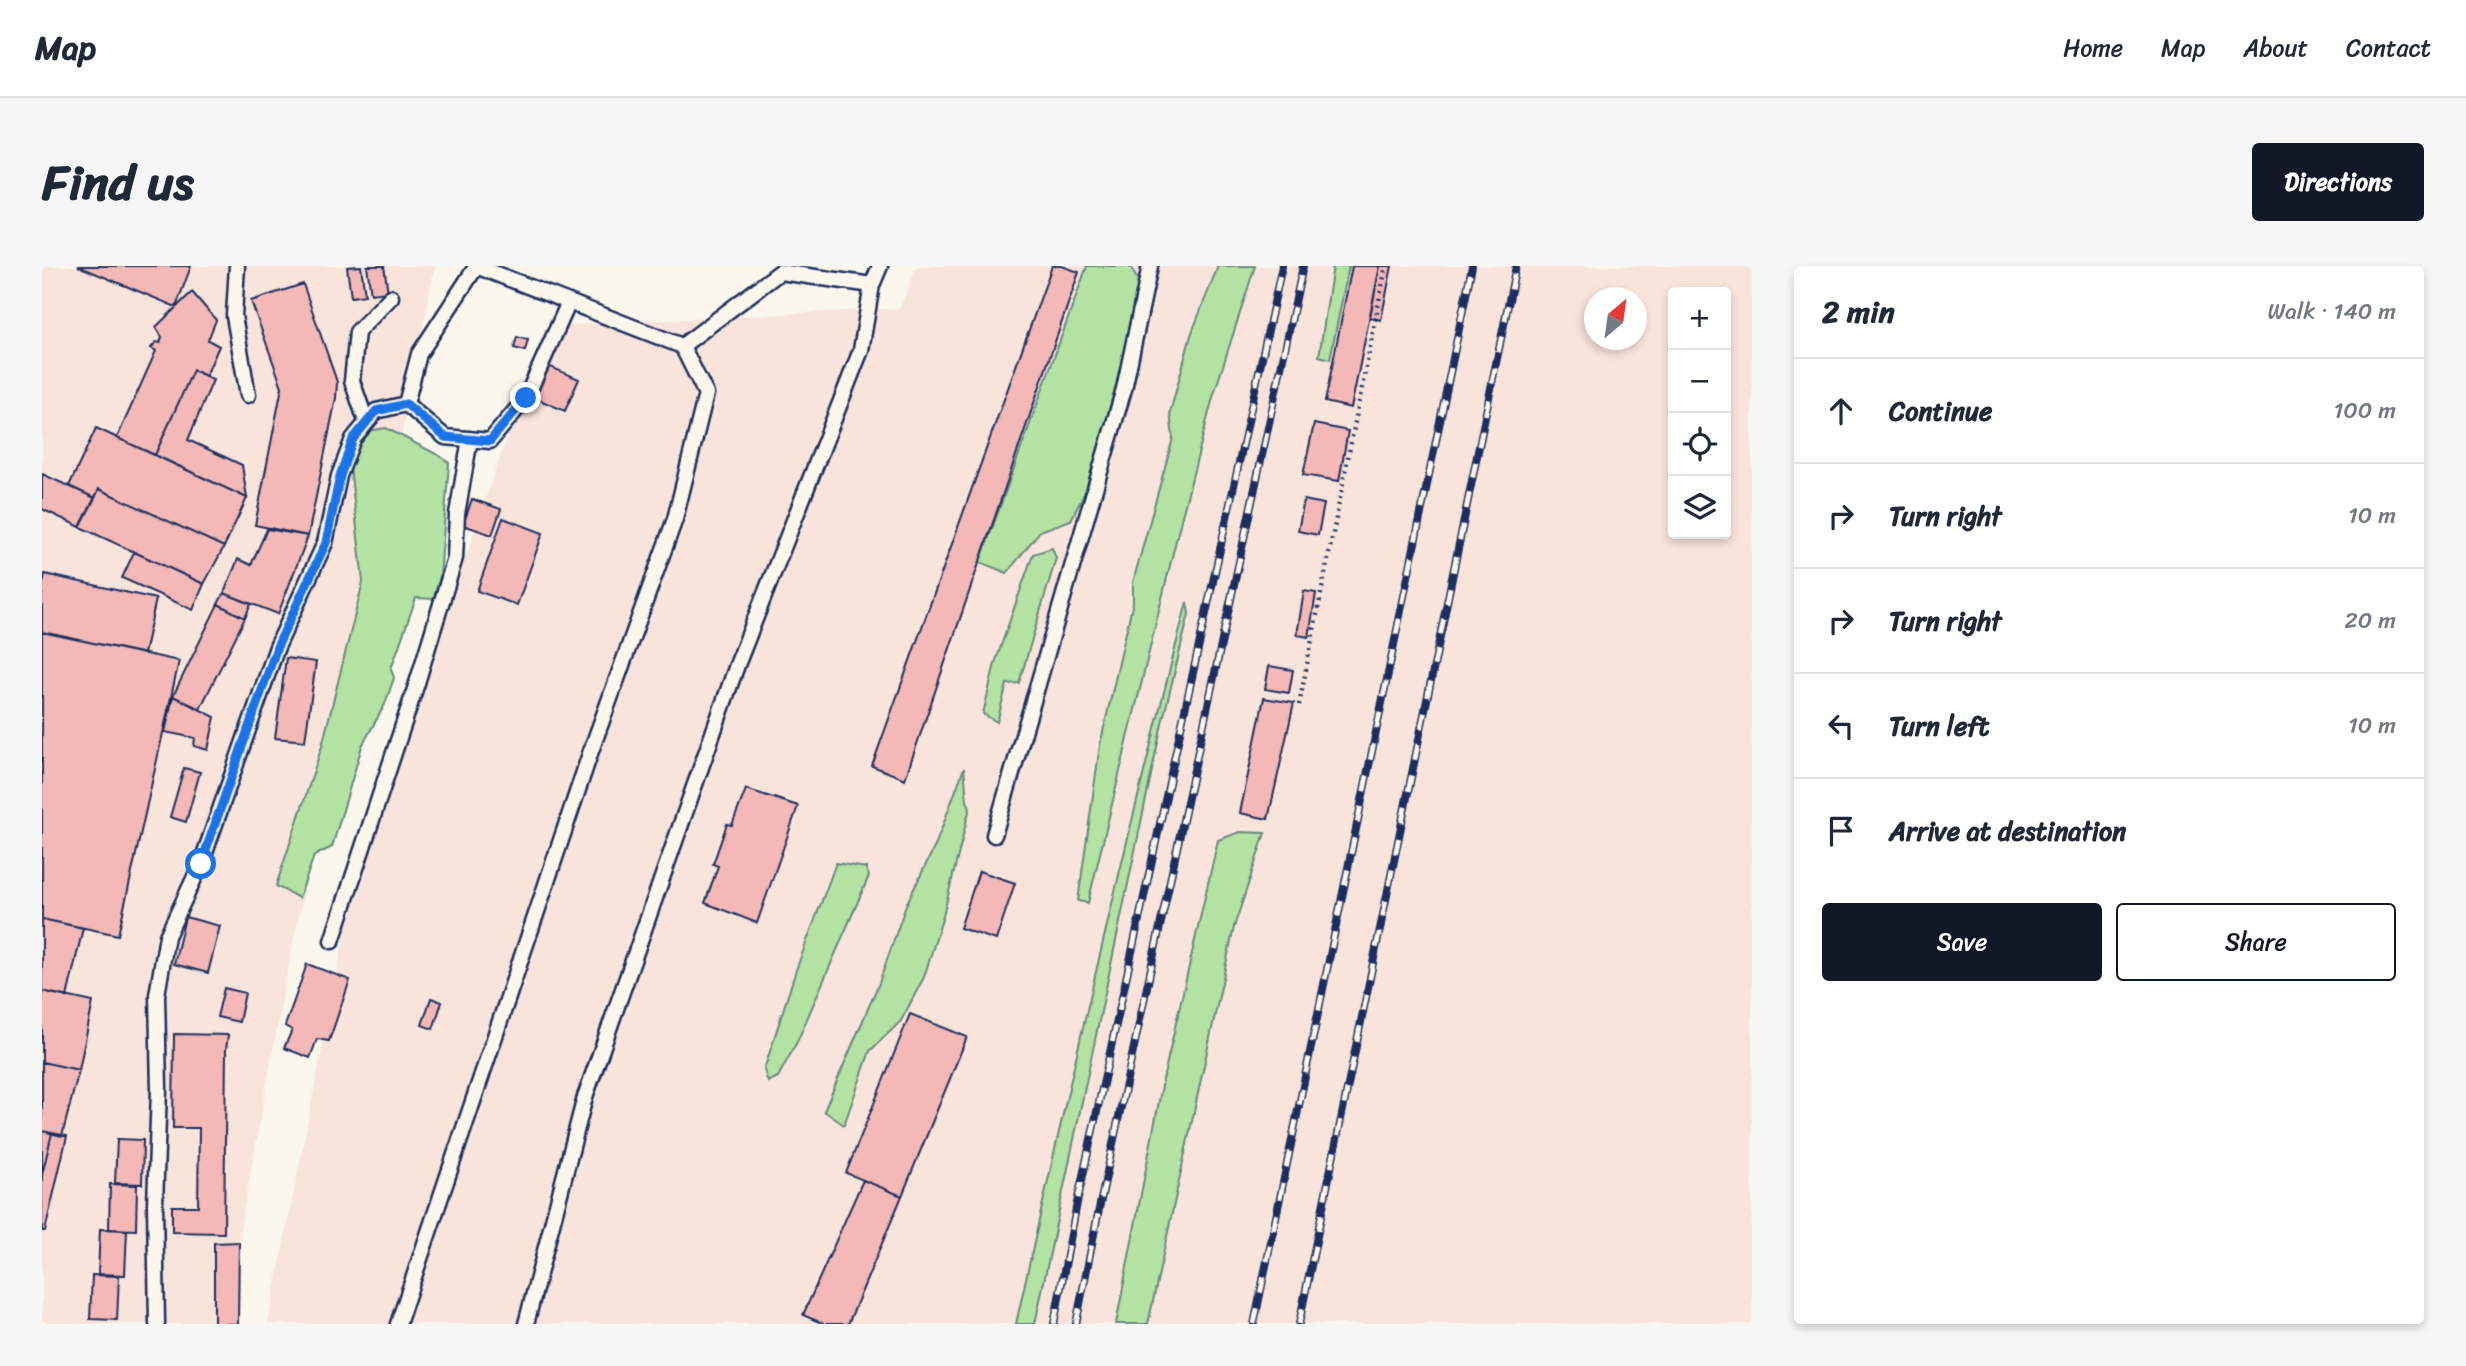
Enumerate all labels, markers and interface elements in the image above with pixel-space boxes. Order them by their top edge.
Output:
text: Map [35,19,96,77]
text: Home [2063,27,2123,69]
text: Map [2161,27,2205,69]
text: About [2243,27,2308,69]
text: Contact [2346,27,2431,69]
text: Find us [42,139,194,226]
button: Directions [2252,143,2424,221]
text: 2 min [1822,285,1895,339]
north arrow [1584,287,1647,350]
map controls [1668,287,1731,539]
button: + [1668,287,1731,350]
text: Walk · 140 m [2267,291,2396,332]
button: − [1668,350,1731,413]
route end [510,382,541,413]
text: Continue [1889,388,1992,434]
text: 100 m [2333,390,2396,431]
icon: ahead [1822,392,1860,430]
button: locate [1668,413,1731,476]
button: layers [1668,476,1731,539]
text: Turn right [1889,493,2002,539]
text: 10 m [2348,495,2396,536]
icon: right [1822,497,1860,535]
text: Turn right [1889,598,2002,644]
text: 20 m [2345,600,2396,641]
icon: right [1822,602,1860,640]
text: Turn left [1889,703,1989,749]
text: 10 m [2348,705,2396,746]
icon: left [1822,707,1860,745]
text: Arrive at destination [1889,808,2126,854]
icon: arrive [1822,812,1860,850]
route start [185,848,216,879]
button: Save [1822,903,2102,981]
button: Share [2116,903,2396,981]

